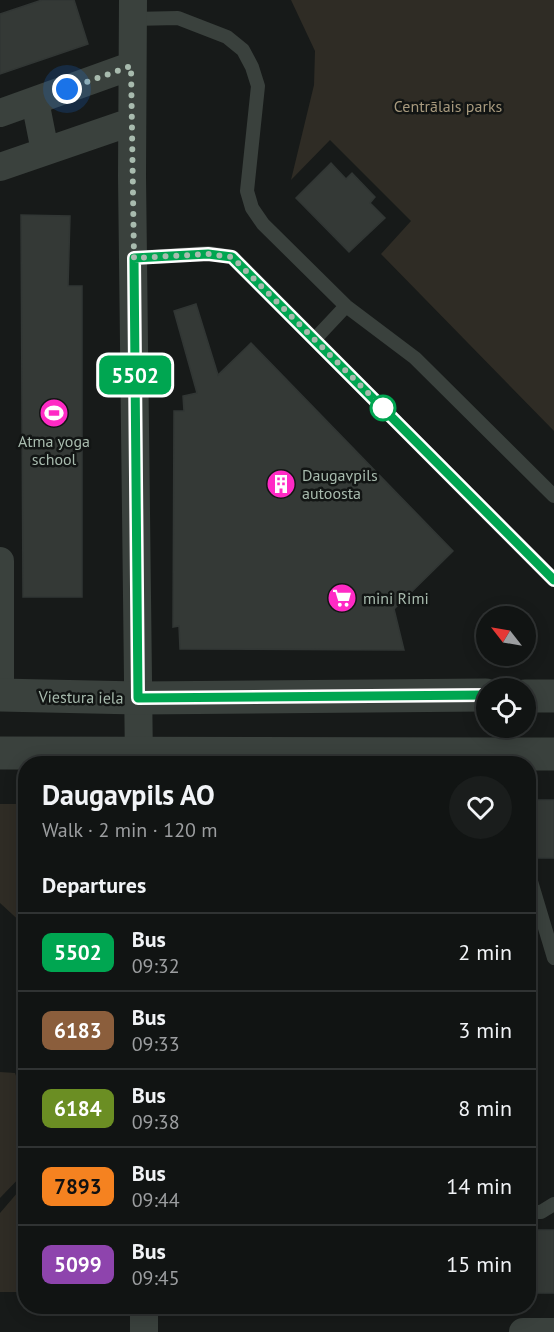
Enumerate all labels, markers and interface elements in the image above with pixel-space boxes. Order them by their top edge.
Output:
your location [52,74,82,104]
park label: Centrālais parks [394,96,503,116]
line badge: 5502 [93,356,177,394]
text: 5502 [111,362,159,389]
unlabelled marker [370,395,396,421]
sports icon: Atma yoga school [38,397,70,429]
place label: Atma yoga school [18,431,90,469]
place label: Daugavpils autoosta [302,465,378,503]
building icon: Daugavpils autoosta [265,468,297,500]
supermarket icon: mini Rimi [326,582,358,614]
place label: mini Rimi [363,588,429,608]
north arrow [476,606,536,666]
map controls [476,606,536,738]
button: locate [476,678,536,738]
street label: Viestura iela [37,686,124,708]
text: Daugavpils AO [42,776,215,813]
button: heart [449,776,512,839]
text: Walk · 2 min · 120 m [42,817,218,843]
text: Departures [42,871,146,899]
text: Bus [132,925,166,953]
text: 2 min [458,938,512,966]
text: 5502 [54,939,102,966]
text: 09:32 [132,953,180,979]
text: Bus [132,1003,166,1031]
text: 3 min [458,1016,512,1044]
text: 6183 [54,1017,102,1044]
text: 09:33 [132,1031,180,1057]
text: Bus [132,1081,166,1109]
text: 8 min [458,1094,512,1122]
text: 6184 [54,1095,102,1122]
text: 09:38 [132,1109,180,1135]
text: Bus [132,1159,166,1187]
text: 14 min [446,1172,512,1200]
text: 7893 [54,1173,102,1200]
text: 09:44 [132,1187,180,1213]
text: Bus [132,1237,166,1265]
text: 15 min [446,1250,512,1278]
text: 5099 [54,1251,102,1278]
text: 09:45 [132,1265,180,1291]

